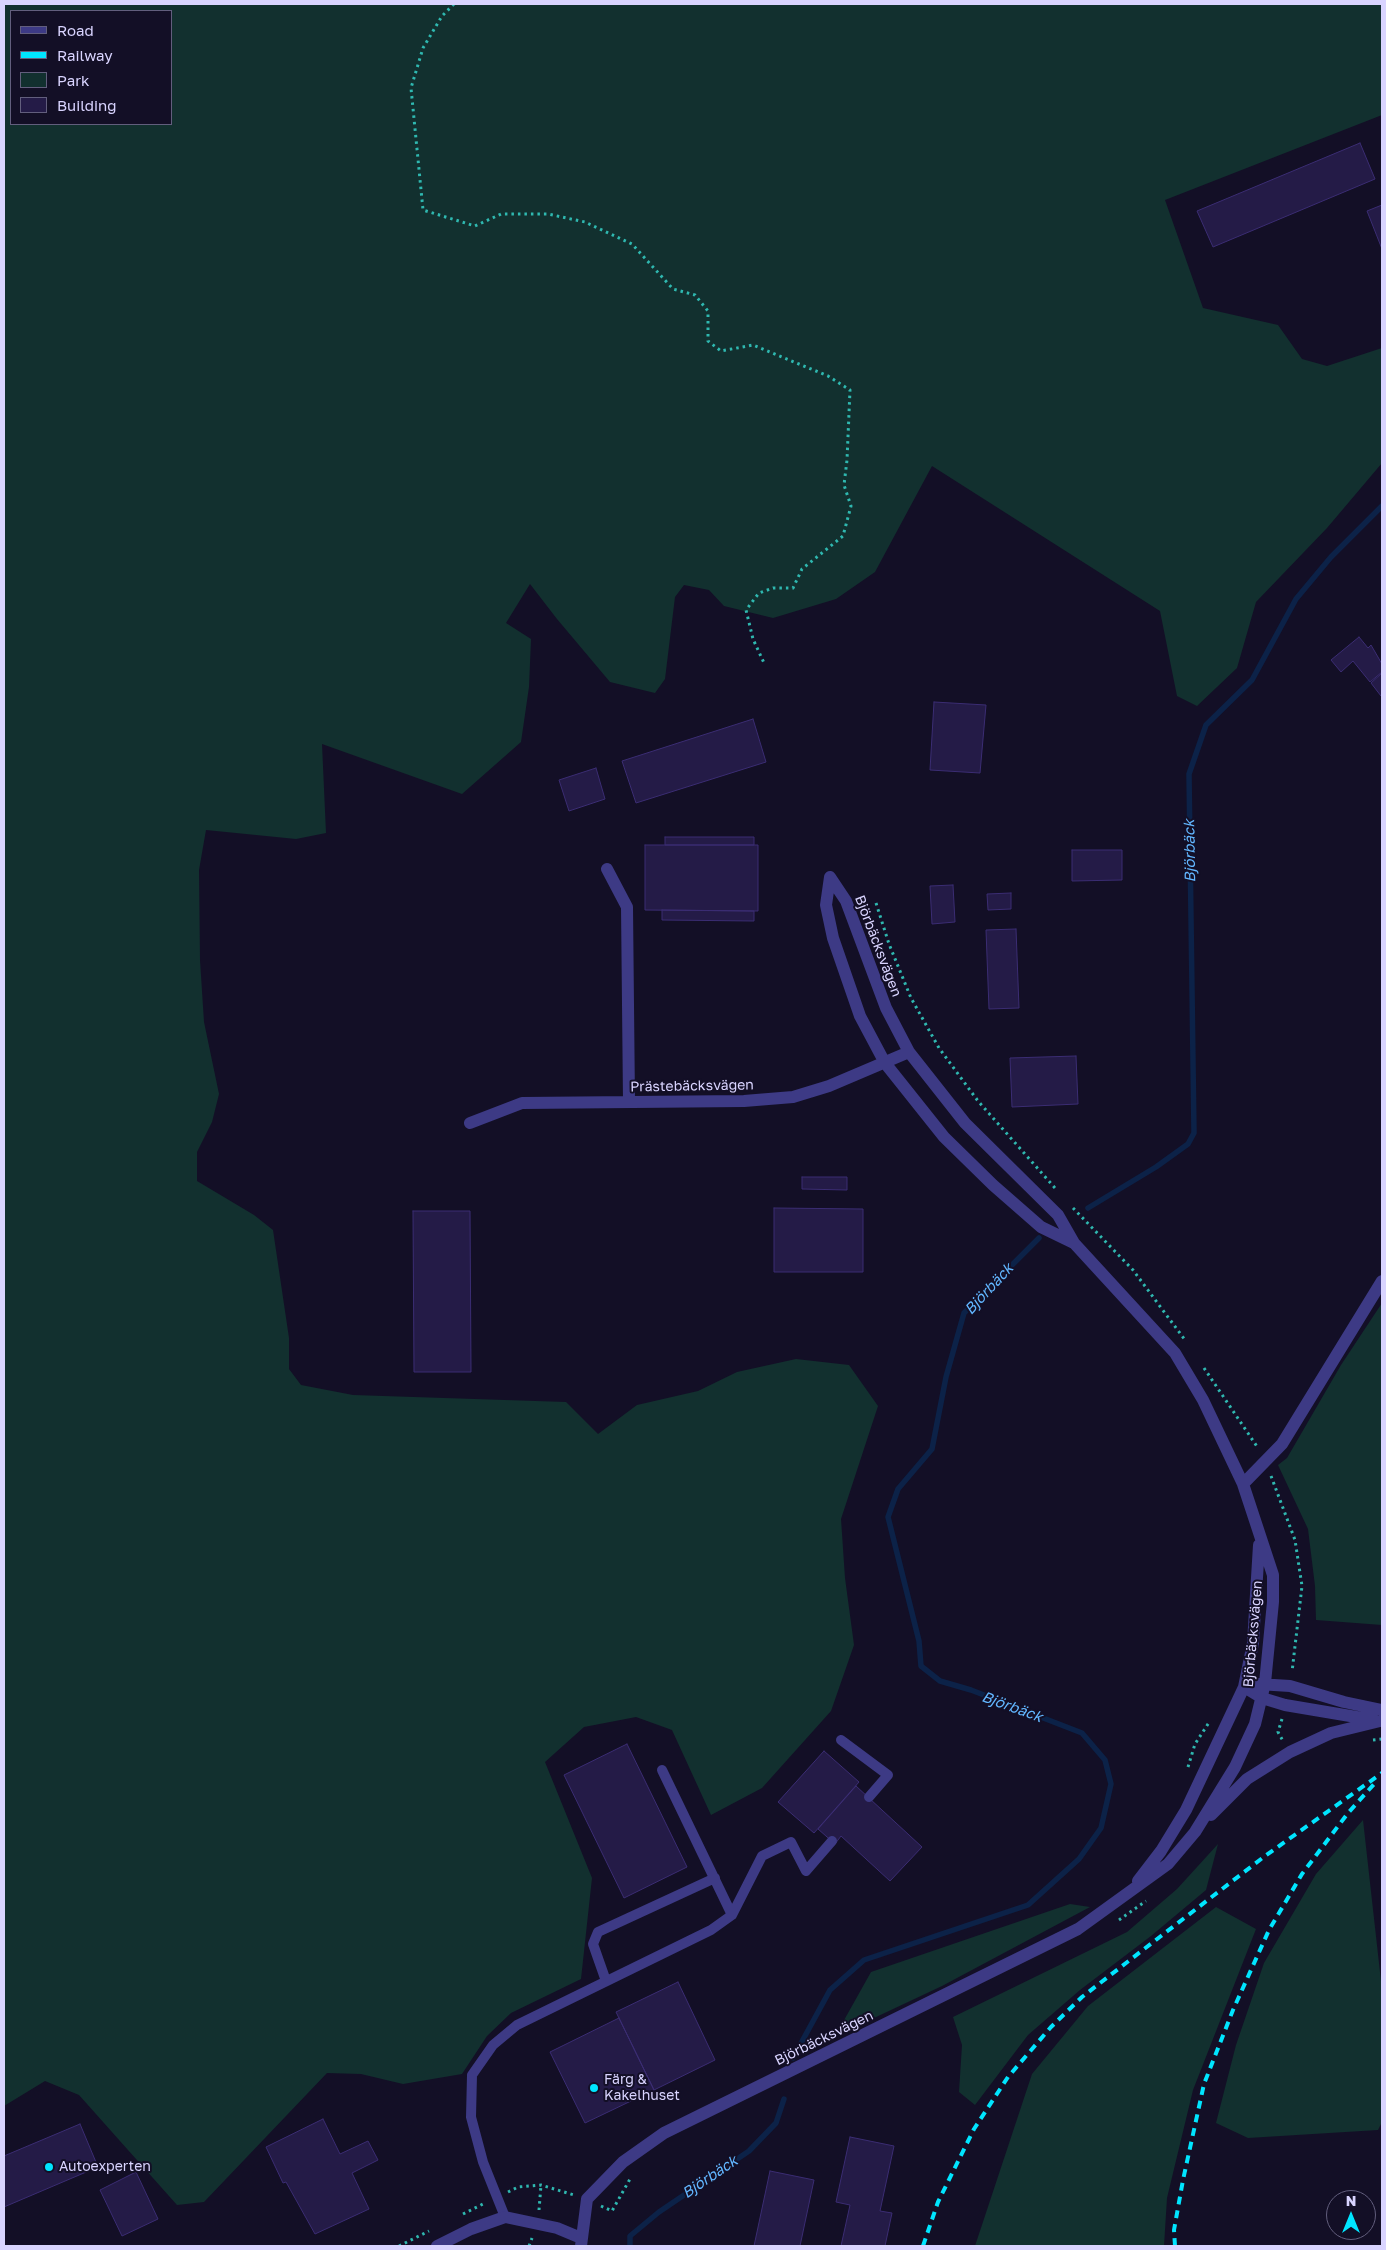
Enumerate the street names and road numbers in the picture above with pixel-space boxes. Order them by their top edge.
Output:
street label: Björbäcksvägen [851,893,905,999]
street label: Prästebäcksvägen [630,1077,754,1095]
street label: Björbäcksvägen [1240,1580,1266,1688]
street label: Björbäcksvägen [772,2007,876,2069]

